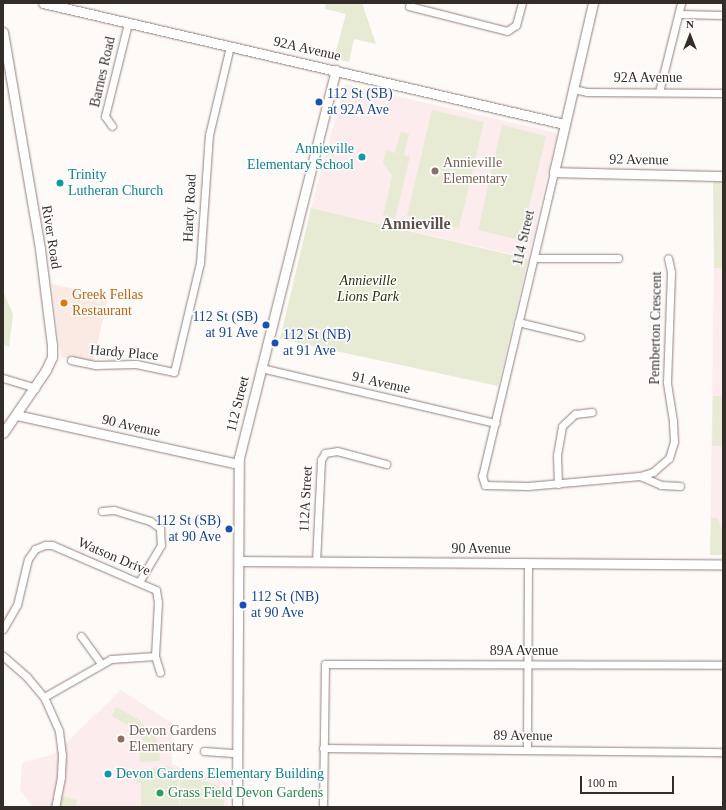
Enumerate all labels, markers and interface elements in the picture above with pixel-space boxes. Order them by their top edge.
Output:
north arrow [670,16,710,56]
text: N [686,18,694,30]
street label: 92A Avenue [271,33,343,65]
street label: Barnes Road [87,35,119,109]
street label: 92A Avenue [613,70,683,86]
place label: 112 St (SB) at 92A Ave [327,86,393,118]
marker: 112 St (SB) at 92A Ave [314,97,324,107]
place label: Annieville Elementary School [247,141,354,174]
street label: 92 Avenue [609,151,669,169]
marker: Annieville Elementary School [357,152,367,162]
place label: Annieville Elementary [443,155,508,188]
marker: Annieville Elementary [430,166,440,176]
place label: Trinity Lutheran Church [68,167,163,200]
street label: Hardy Road [180,174,200,242]
marker: Trinity Lutheran Church [55,178,65,188]
street label: River Road [38,204,64,270]
street label: 114 Street [509,209,539,267]
district label: Annieville [381,214,451,234]
street label: Pemberton Crescent [647,271,665,385]
park label: Annieville Lions Park [337,273,399,306]
place label: Greek Fellas Restaurant [72,287,143,320]
marker: Greek Fellas Restaurant [59,298,69,308]
place label: 112 St (SB) at 91 Ave [192,309,258,342]
marker: 112 St (SB) at 91 Ave [261,320,271,330]
place label: 112 St (NB) at 91 Ave [283,327,351,360]
marker: 112 St (NB) at 91 Ave [270,338,280,348]
street label: Hardy Place [89,342,159,364]
street label: 91 Avenue [350,368,412,398]
street label: 112 Street [223,374,253,434]
street label: 90 Avenue [100,411,162,441]
street label: 112A Street [296,465,316,533]
place label: 112 St (SB) at 90 Ave [155,513,221,546]
marker: 112 St (SB) at 90 Ave [224,524,234,534]
street label: Watson Drive [75,534,153,580]
street label: 90 Avenue [451,541,511,557]
place label: 112 St (NB) at 90 Ave [251,589,319,622]
marker: 112 St (NB) at 90 Ave [238,600,248,610]
street label: 89A Avenue [489,643,559,659]
place label: Devon Gardens Elementary [129,723,216,756]
street label: 89 Avenue [493,727,553,745]
marker: Devon Gardens Elementary [116,734,126,744]
place label: Devon Gardens Elementary Building [116,766,324,782]
scale bar [582,768,676,794]
marker: Devon Gardens Elementary Building [103,769,113,779]
text: 100 m [587,776,617,790]
place label: Grass Field Devon Gardens [168,785,323,801]
marker: Grass Field Devon Gardens [155,788,165,798]

